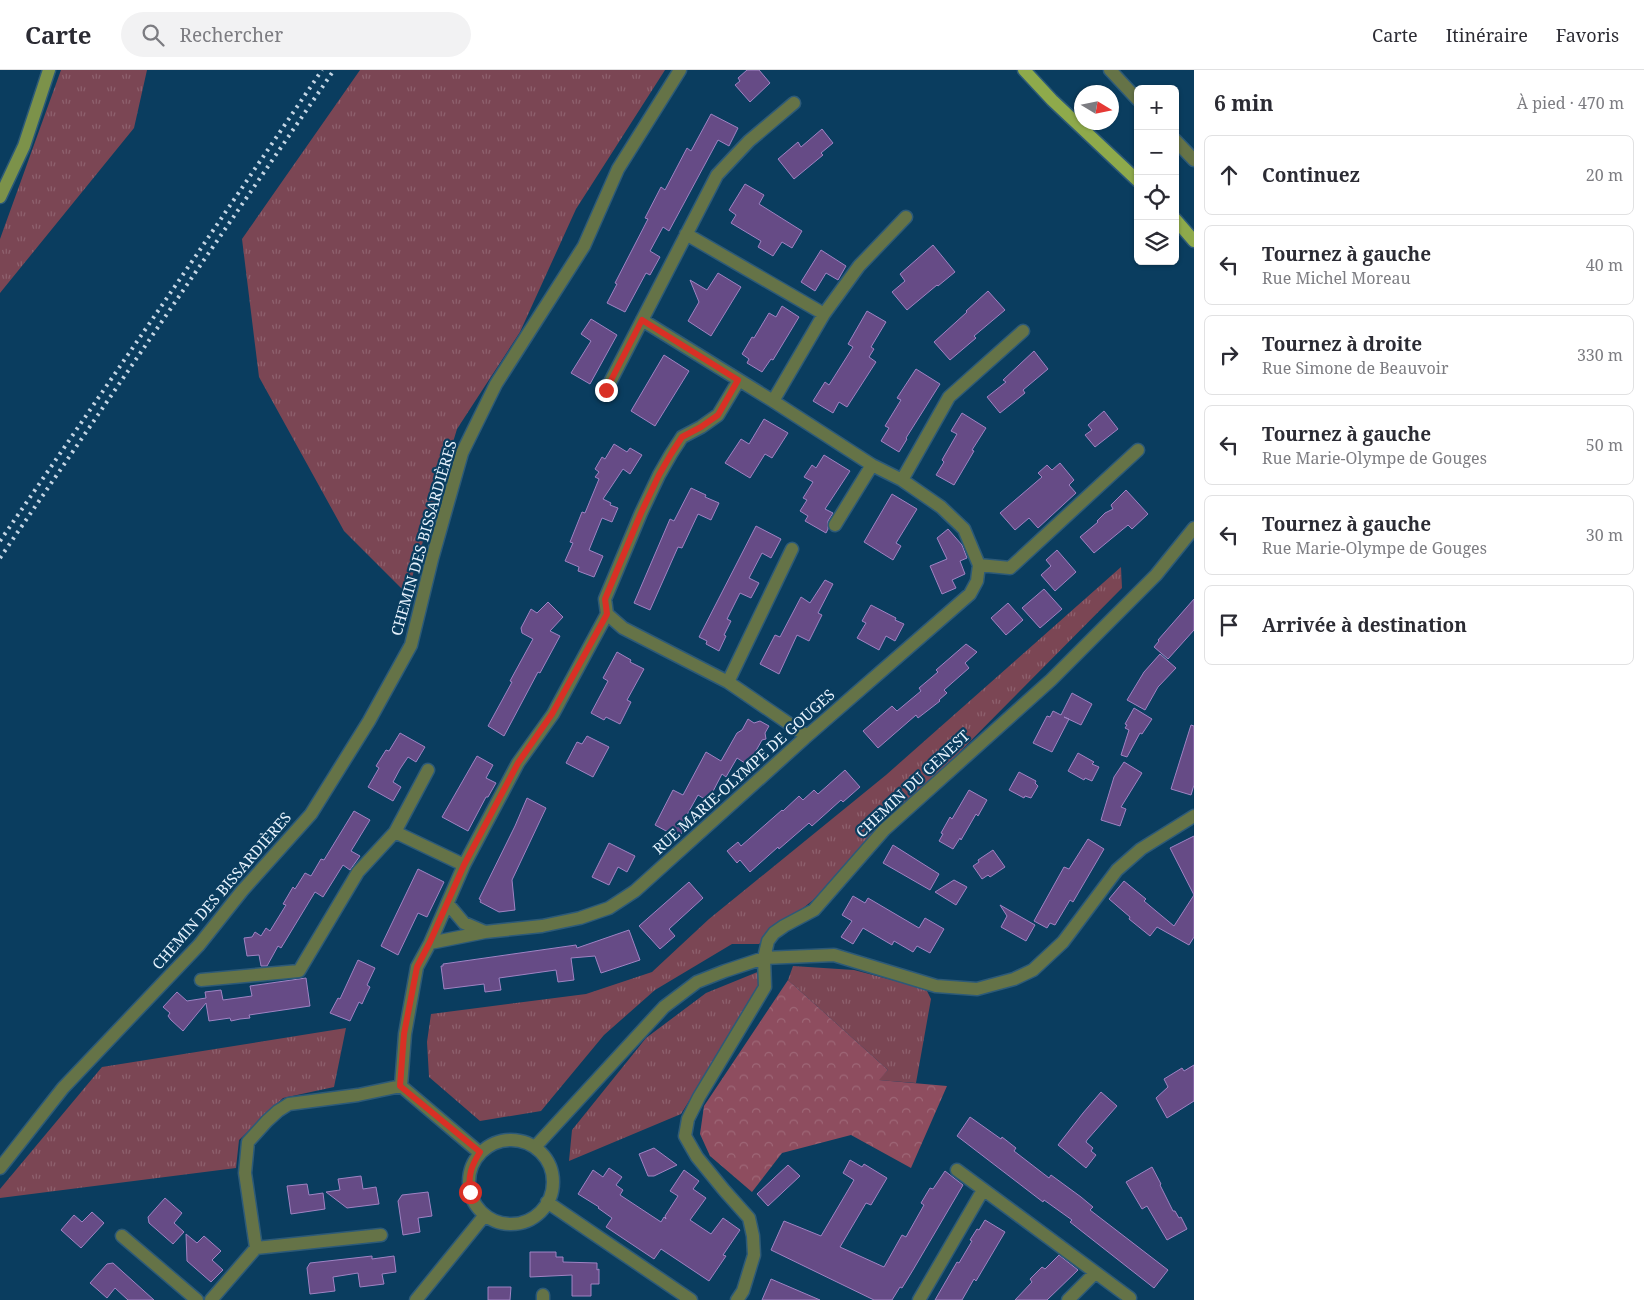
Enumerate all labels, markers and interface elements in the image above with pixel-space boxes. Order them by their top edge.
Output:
search box [121,12,471,57]
text: Carte [25,18,91,51]
icon: search [139,21,167,49]
text: Rechercher [179,22,283,48]
text: Carte [1372,23,1418,47]
text: Itinéraire [1446,23,1528,47]
text: Favoris [1556,23,1619,47]
north arrow [1074,85,1119,130]
map controls [1134,85,1179,265]
button: + [1134,85,1179,130]
text: 6 min [1214,89,1273,117]
text: À pied · 470 m [1517,92,1624,114]
button: − [1134,130,1179,175]
icon: ahead [1215,161,1243,189]
text: Continuez [1262,162,1360,188]
text: 20 m [1586,164,1623,186]
button: locate [1134,175,1179,220]
button: layers [1134,220,1179,265]
text: Tournez à gauche [1262,241,1431,267]
icon: left [1215,251,1243,279]
text: 40 m [1586,254,1623,276]
text: Rue Michel Moreau [1262,267,1411,289]
text: Tournez à droite [1262,331,1422,357]
icon: right [1215,341,1243,369]
text: 330 m [1577,344,1623,366]
text: Rue Simone de Beauvoir [1262,357,1448,379]
route end [595,379,618,402]
text: Tournez à gauche [1262,421,1431,447]
icon: left [1215,431,1243,459]
text: 50 m [1586,434,1623,456]
street label: CHEMIN DES BISSARDIÈRES [386,438,461,638]
text: Rue Marie-Olympe de Gouges [1262,447,1487,469]
text: Tournez à gauche [1262,511,1431,537]
icon: left [1215,521,1243,549]
text: 30 m [1586,524,1623,546]
text: Rue Marie-Olympe de Gouges [1262,537,1487,559]
icon: arrive [1215,611,1243,639]
text: Arrivée à destination [1262,612,1467,638]
street label: RUE MARIE-OLYMPE DE GOUGES [648,684,838,858]
street label: CHEMIN DU GENEST [851,725,974,841]
street label: CHEMIN DES BISSARDIÈRES [147,807,295,973]
route start [459,1181,482,1204]

